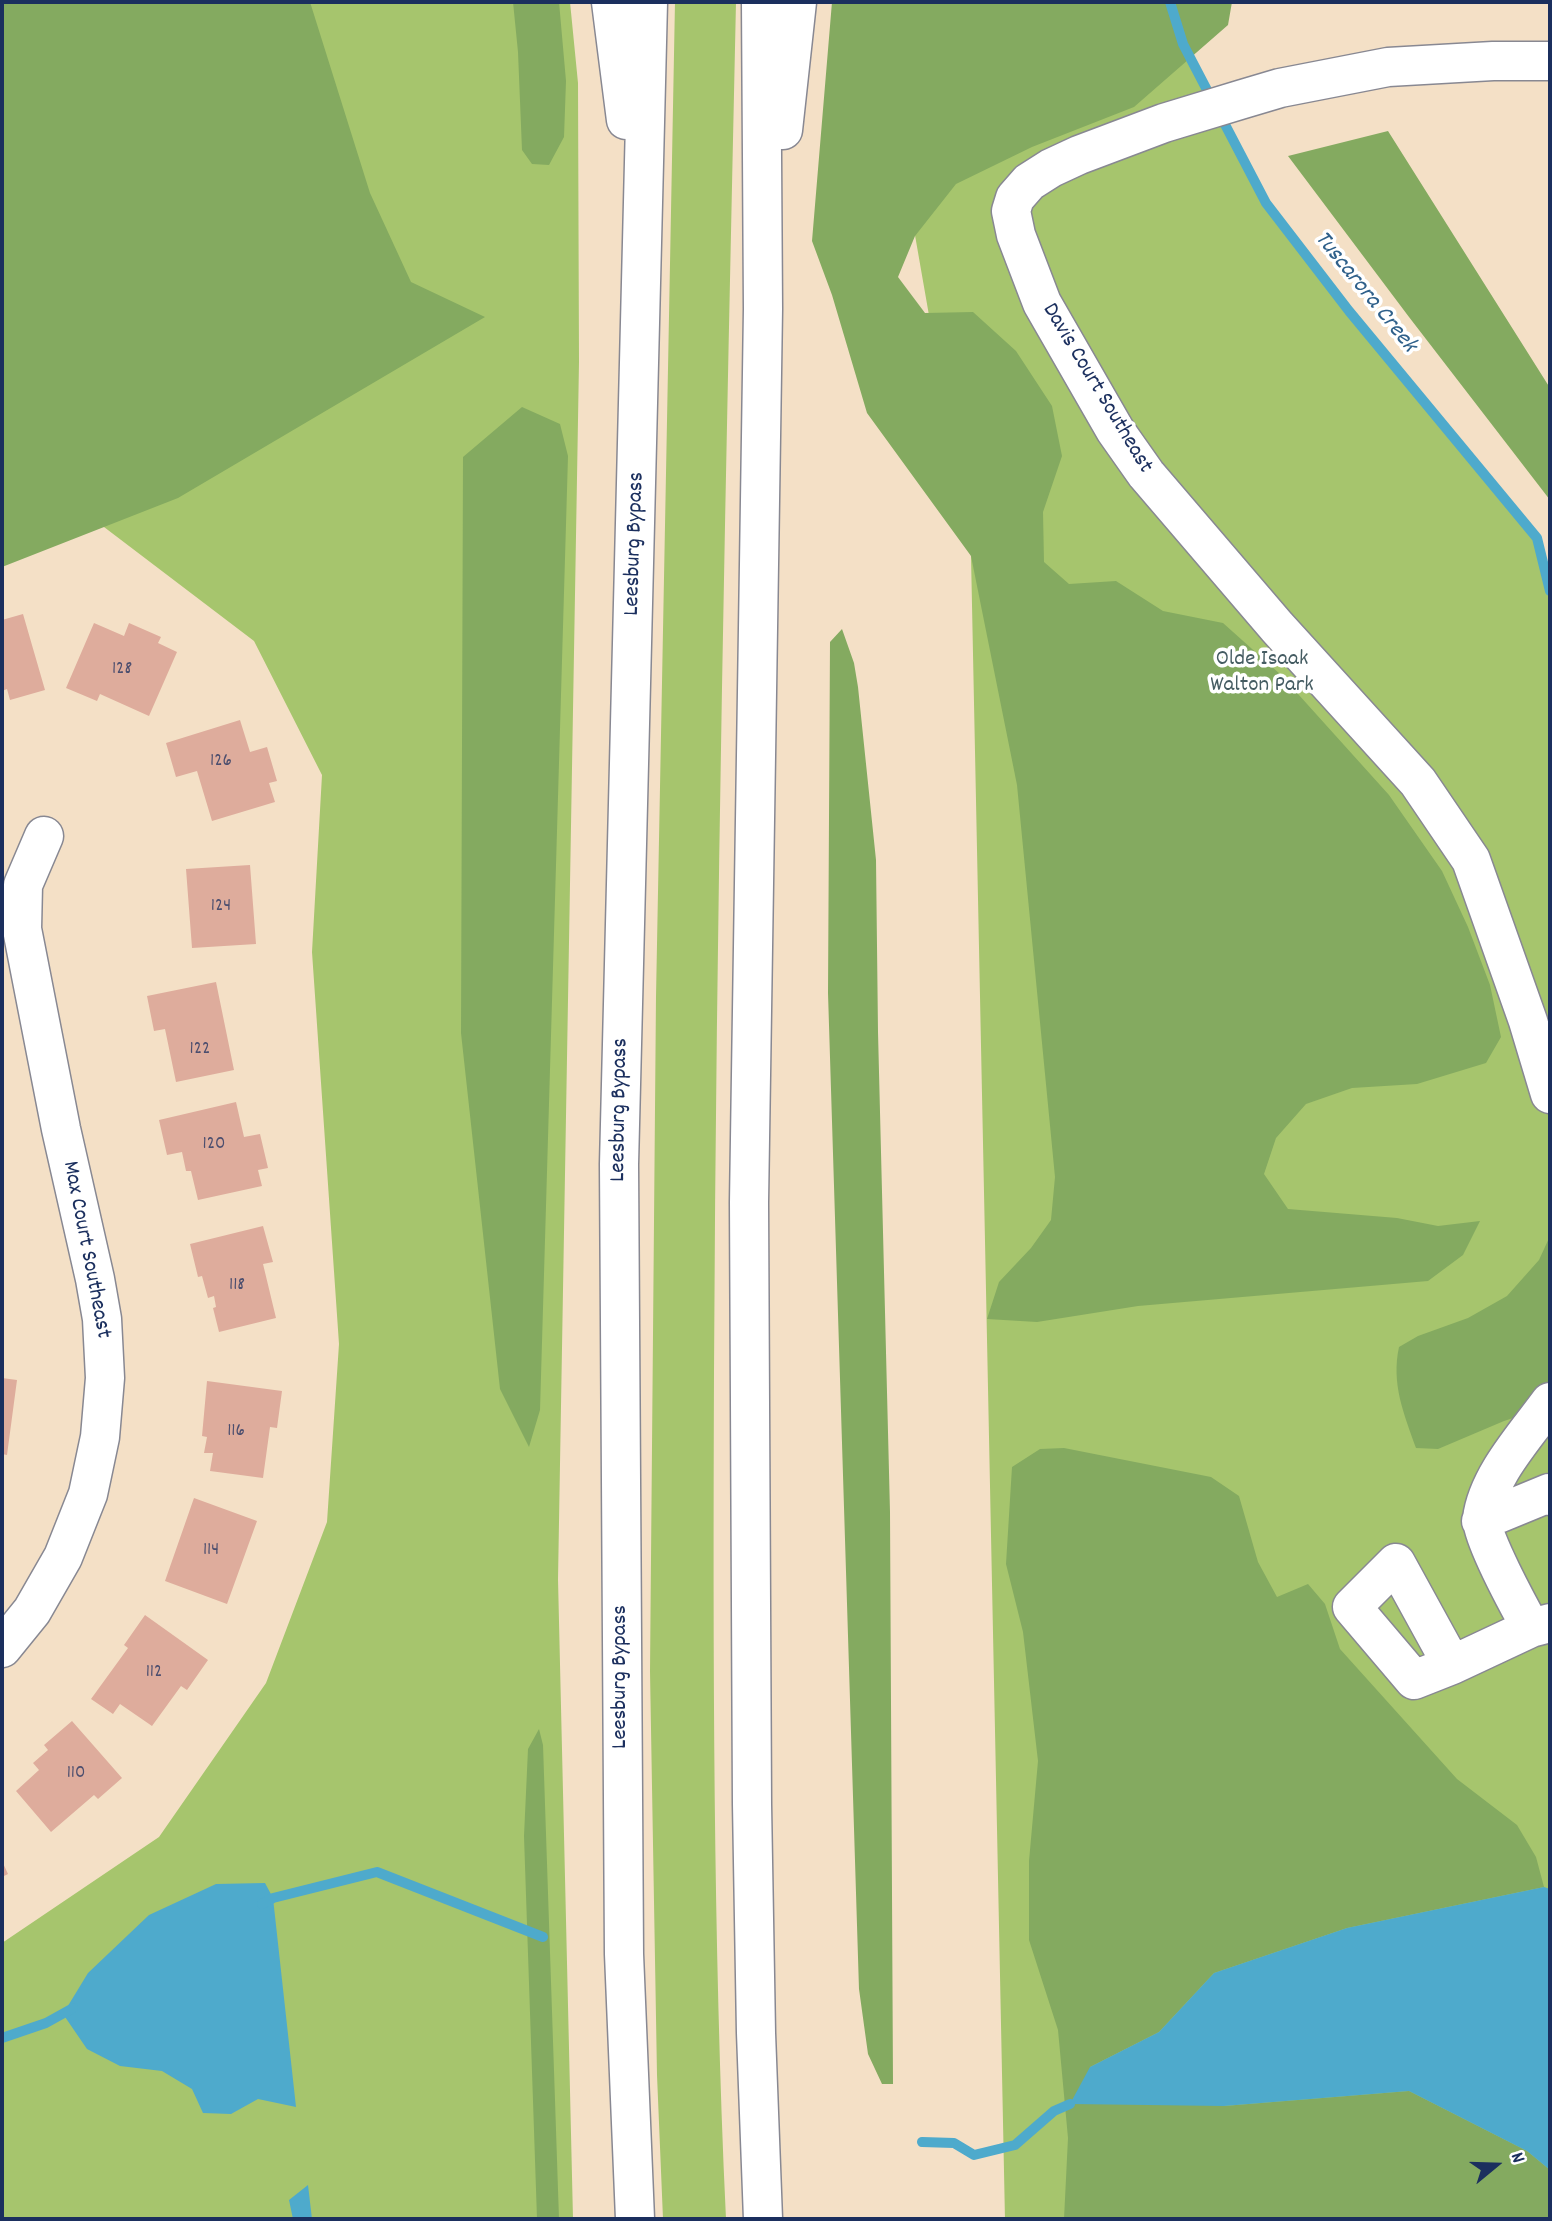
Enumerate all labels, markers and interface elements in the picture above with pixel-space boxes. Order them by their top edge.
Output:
water label: Tuscarora Creek [1306,226,1422,360]
street label: Davis Court Southeast [1034,299,1158,479]
street label: Leesburg Bypass [620,472,652,616]
park label: Olde Isaak Walton Park [1210,647,1314,701]
house number: 128 [112,659,132,681]
house number: 126 [210,751,232,773]
house number: 124 [211,896,231,918]
street label: Leesburg Bypass [606,1038,636,1182]
house number: 122 [190,1039,210,1061]
house number: 120 [203,1134,225,1156]
street label: Max Court Southeast [54,1159,116,1341]
house number: 118 [229,1275,245,1297]
house number: 116 [227,1421,245,1443]
house number: 114 [203,1540,219,1562]
street label: Leesburg Bypass [608,1605,636,1749]
house number: 112 [146,1662,162,1684]
house number: 110 [67,1763,85,1785]
north arrow [1461,2130,1531,2200]
text: N [1502,2149,1531,2167]

